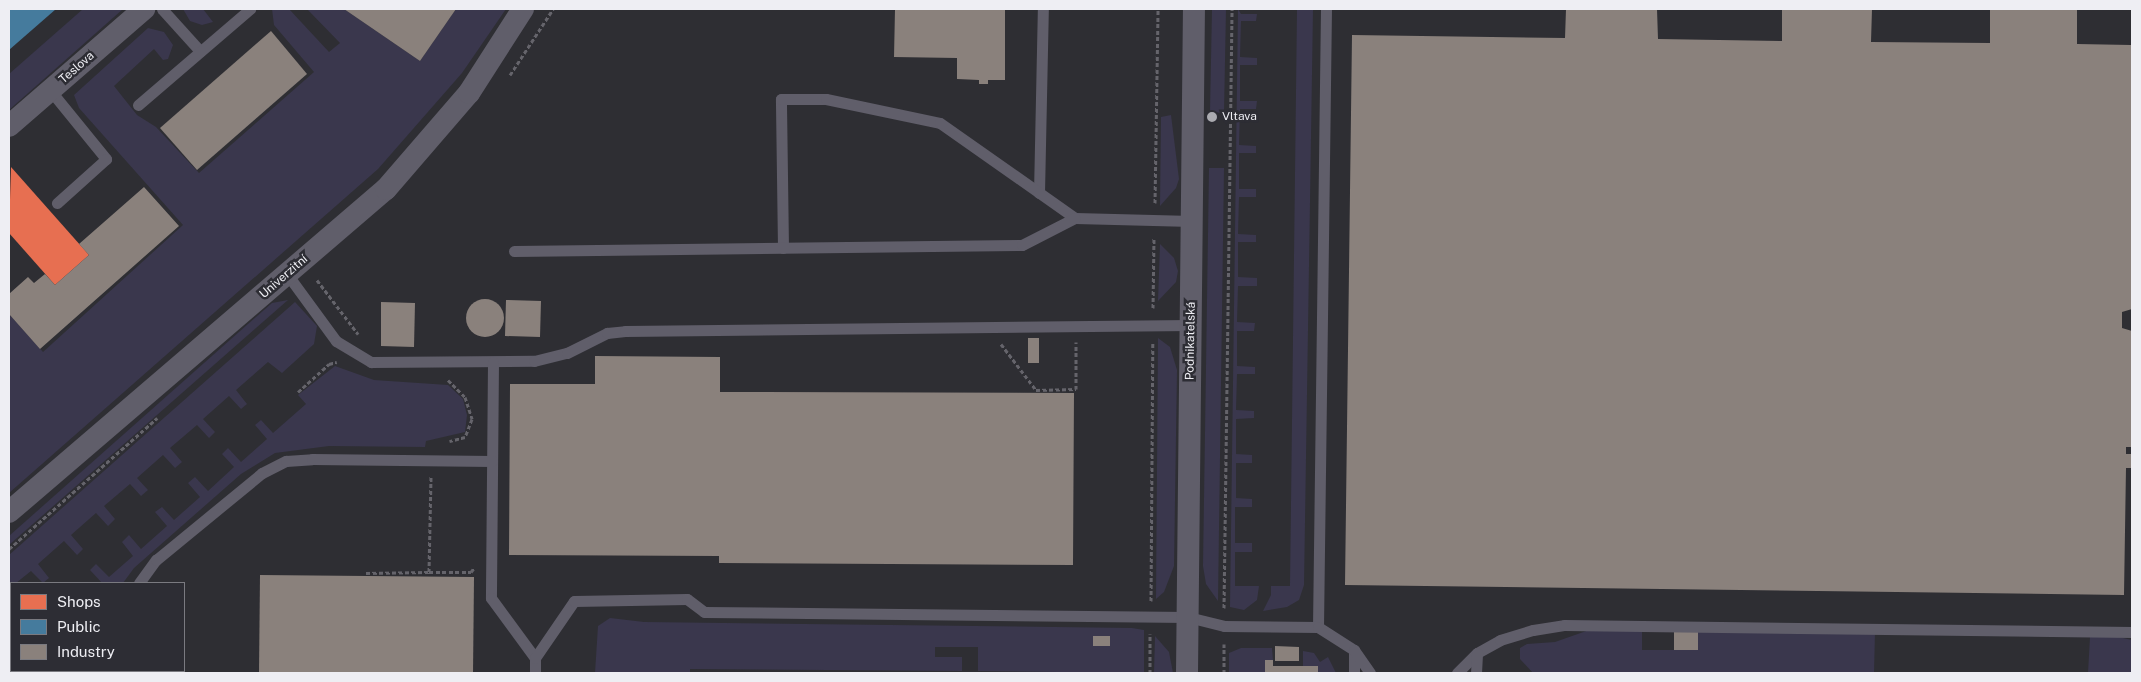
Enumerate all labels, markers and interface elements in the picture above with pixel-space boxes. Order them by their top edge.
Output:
street label: Teslova [57,49,97,87]
place label: Vltava [1222,110,1257,124]
marker: Vltava [1206,111,1218,123]
street label: Univerzitní [257,252,311,302]
street label: Podnikatelská [1183,302,1199,380]
legend [10,582,185,672]
text: Shops [57,593,101,610]
text: Public [57,618,101,635]
text: Industry [57,643,115,660]

